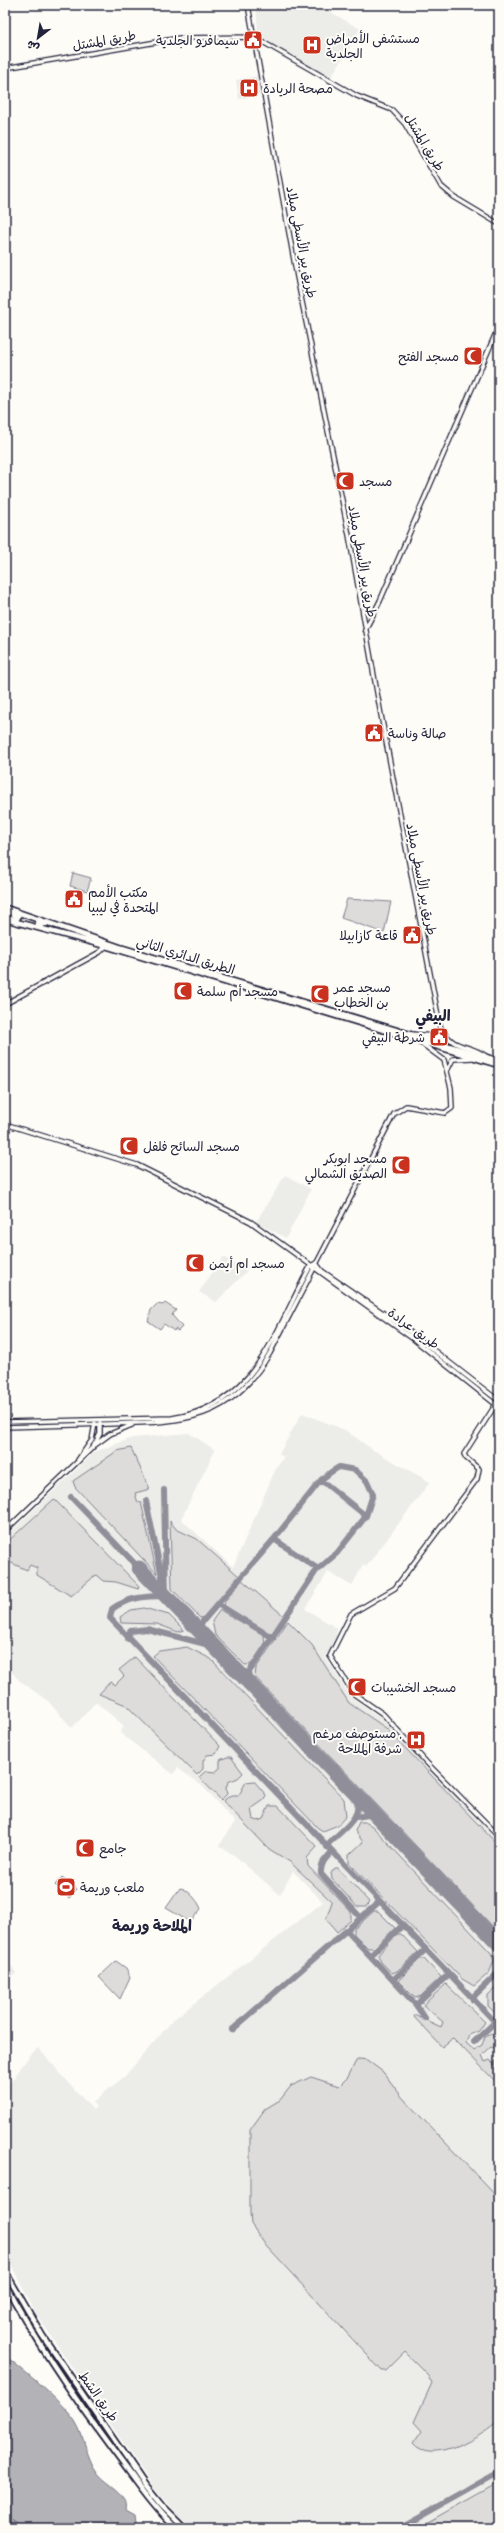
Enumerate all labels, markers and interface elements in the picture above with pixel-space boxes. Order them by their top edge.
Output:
north arrow [18,18,58,58]
street label: طريق المشتل [71,26,137,54]
public building icon: سيمافرو الجلدية [242,29,264,51]
place label: مستشفى الأمراض الجلدية [326,29,420,62]
place label: سيمافرو الجلدية [156,31,239,49]
hospital icon: مستشفى الأمراض الجلدية [301,34,323,56]
text: ش [24,37,42,56]
hospital icon: مصحة الريادة [238,77,260,99]
place label: مصحة الريادة [263,79,333,97]
street label: طريق المشتل [401,110,449,174]
street label: طريق بير الأسطى ميلاد [281,184,322,300]
mosque icon: مسجد الفتح [462,345,484,367]
place label: مسجد الفتح [398,347,459,366]
mosque icon: مسجد [334,470,356,492]
place label: مسجد [359,472,392,490]
street label: طريق بير الأسطى ميلاد [343,503,382,619]
public building icon: صالة وناسة [363,722,385,744]
place label: صالة وناسة [388,724,446,742]
street label: طريق بير الأسطى ميلاد [401,821,442,937]
place label: مكتب الأمم المتحدة في ليبيا [88,883,159,917]
public building icon: مكتب الأمم المتحدة في ليبيا [63,888,85,910]
public building icon: قاعة كازابيلا [401,924,423,946]
place label: قاعة كازابيلا [339,926,398,944]
street label: الطريق الدائري الثاني [134,931,237,981]
place label: مسجد عمر بن الخطاب [333,978,391,1011]
mosque icon: مسجد أم سلمة [172,980,194,1002]
place label: مسجد أم سلمة [197,982,278,1002]
mosque icon: مسجد عمر بن الخطاب [309,983,331,1005]
district label: البيفي [415,1005,451,1030]
public building icon: شرطة البيفي [428,1026,450,1048]
place label: شرطة البيفي [362,1028,425,1049]
mosque icon: مسجد السائح فلفل [118,1135,140,1157]
place label: مسجد السائح فلفل [143,1137,240,1156]
place label: مسجد ابوبكر الصديق الشمالي [305,1149,387,1185]
mosque icon: مسجد ابوبكر الصديق الشمالي [390,1154,412,1176]
mosque icon: مسجد ام أيمن [184,1252,206,1274]
place label: مسجد ام أيمن [209,1254,285,1274]
street label: طريق عرادة [384,1303,444,1353]
mosque icon: مسجد الخشيبات [346,1676,368,1698]
place label: مسجد الخشيبات [371,1678,456,1696]
place label: مستوصف مرغم , شرفة الملاحة [312,1724,402,1757]
hospital icon: مستوصف مرغم , شرفة الملاحة [405,1729,427,1751]
mosque icon: جامع [74,1837,96,1859]
place label: جامع [99,1839,127,1859]
sports icon: ملعب وريمة [55,1876,77,1898]
place label: ملعب وريمة [80,1878,144,1896]
district label: الملاحة وريمة [112,1915,192,1936]
street label: طريق الشط [75,2367,123,2425]

